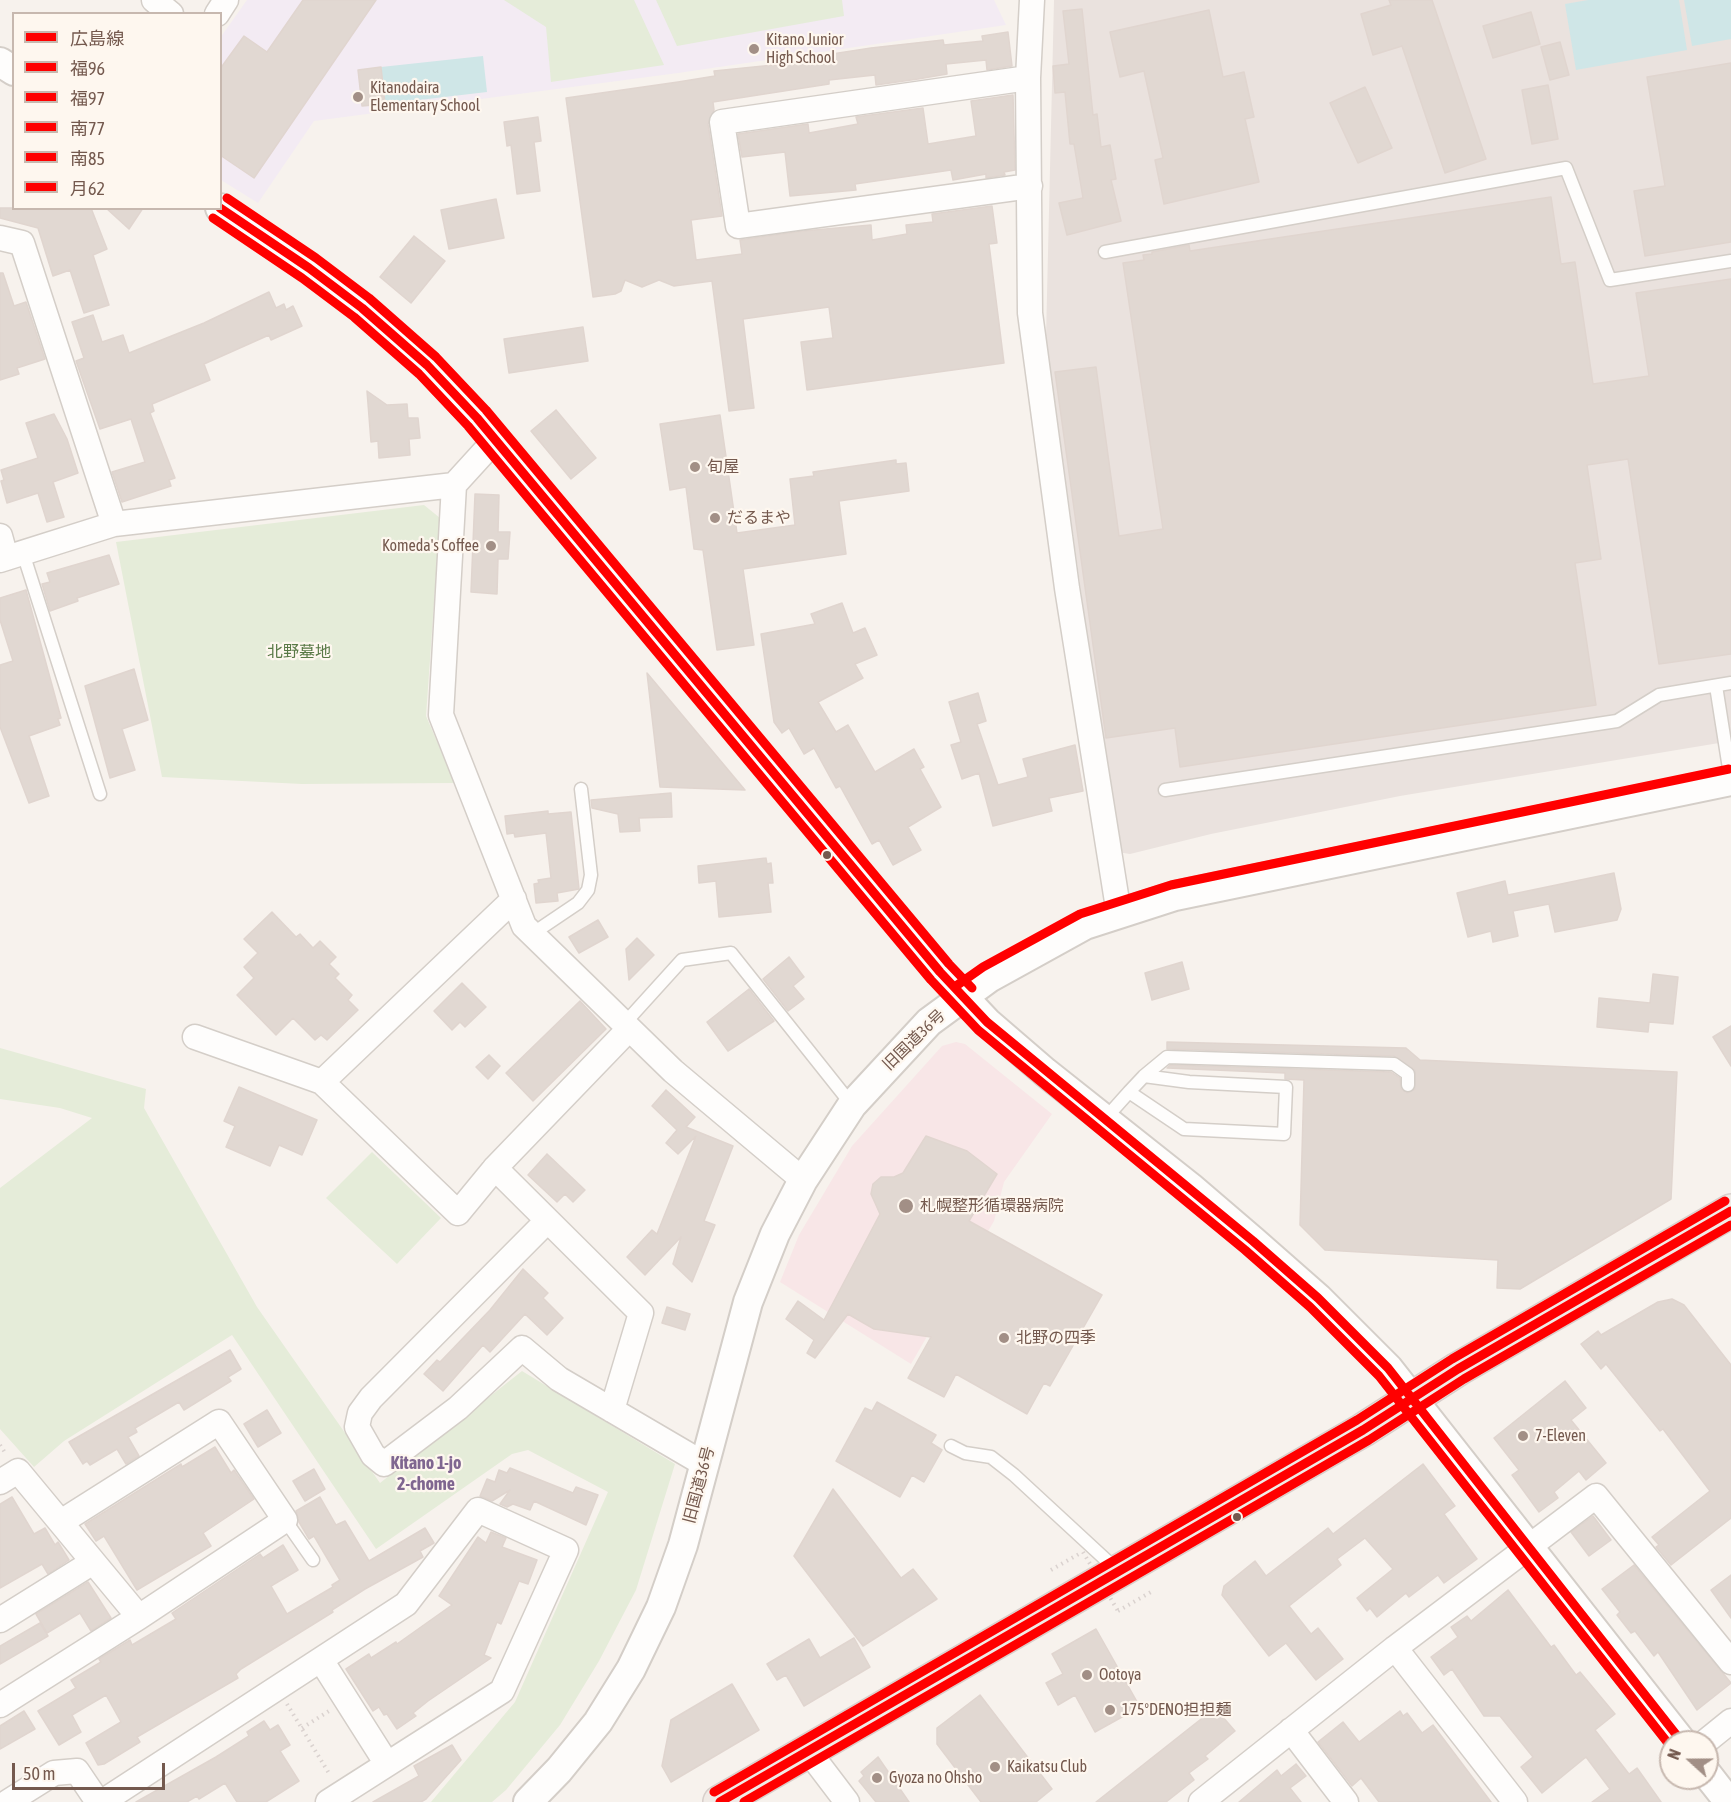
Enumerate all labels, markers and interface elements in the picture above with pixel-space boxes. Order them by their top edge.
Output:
legend [12,12,222,210]
text: 広島線 [70,28,124,49]
place label: Kitano Junior High School [766,30,844,68]
marker: Kitano Junior High School [747,42,761,56]
text: 福96 [70,58,105,79]
place label: Kitanodaira Elementary School [370,78,480,116]
text: 福97 [70,88,105,109]
marker: Kitanodaira Elementary School [351,90,365,104]
text: 南77 [70,118,105,139]
text: 南85 [70,148,105,169]
text: 月62 [70,178,105,199]
place label: 旬屋 [707,457,739,477]
marker: 旬屋 [688,460,702,474]
place label: だるまや [727,508,791,528]
marker: だるまや [708,511,722,525]
place label: Komeda's Coffee [382,536,479,556]
marker: Komeda's Coffee [484,539,498,553]
park label: 北野墓地 [267,642,331,662]
unlabelled marker [821,849,833,861]
street label: 旧国道36号 [879,1006,949,1074]
place label: 札幌整形循環器病院 [920,1196,1064,1216]
marker: 札幌整形循環器病院 [897,1197,915,1215]
place label: 北野の四季 [1016,1328,1096,1348]
marker: 北野の四季 [997,1331,1011,1345]
place label: 7-Eleven [1535,1426,1586,1446]
marker: 7-Eleven [1516,1429,1530,1443]
street label: 旧国道36号 [679,1444,719,1526]
district label: Kitano 1-jo 2-chome [391,1452,461,1494]
unlabelled marker [1231,1511,1243,1523]
place label: Ootoya [1099,1665,1142,1685]
marker: Ootoya [1080,1668,1094,1682]
place label: 175°DENO担担麺 [1122,1700,1232,1720]
marker: 175°DENO担担麺 [1103,1703,1117,1717]
north arrow [1659,1730,1719,1790]
text: N [1664,1747,1684,1762]
scale bar [15,1751,168,1789]
place label: Kaikatsu Club [1007,1757,1087,1777]
marker: Kaikatsu Club [988,1760,1002,1774]
text: 50 m [23,1763,55,1784]
place label: Gyoza no Ohsho [889,1768,982,1788]
marker: Gyoza no Ohsho [870,1771,884,1785]

